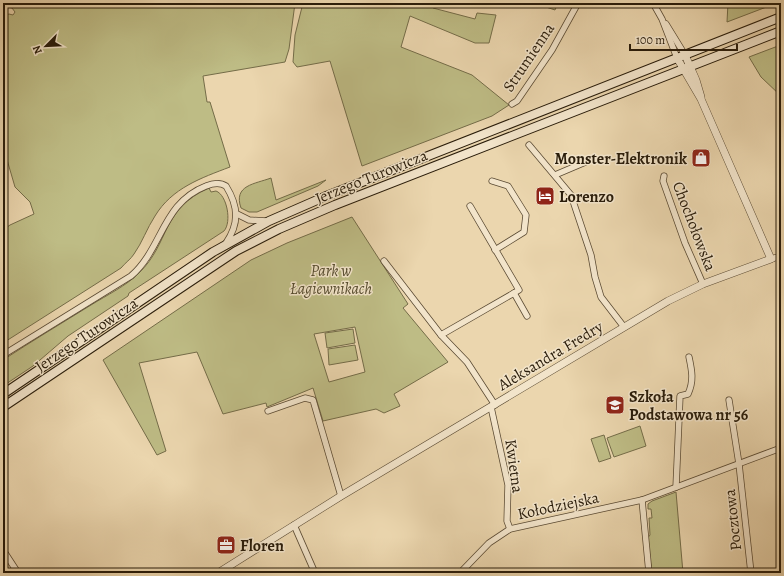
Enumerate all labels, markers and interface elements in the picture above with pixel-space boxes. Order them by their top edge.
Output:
street label: Strumienna [498,18,560,96]
north arrow [26,26,66,66]
scale bar [630,26,737,52]
text: 100 m [636,32,665,48]
text: N [29,43,46,57]
street label: Jerzego Turowicza [312,144,431,209]
shop icon: Monster-Elektronik [690,147,712,169]
place label: Monster-Elektronik [555,148,688,170]
street label: Chochołowska [667,178,721,275]
hotel icon: Lorenzo [534,185,556,207]
place label: Lorenzo [559,186,614,208]
park label: Park w Łagiewnikach [290,260,372,300]
street label: Jerzego Turowicza [31,292,143,377]
street label: Aleksandra Fredry [493,315,608,396]
place label: Szkoła Podstawowa nr 56 [629,386,749,426]
school or university icon: Szkoła Podstawowa nr 56 [604,394,626,416]
street label: Kwietna [499,438,529,495]
street label: Kołodziejska [515,486,602,525]
street label: Pocztowa [719,488,747,552]
office icon: Floren [215,534,237,556]
place label: Floren [240,535,284,557]

